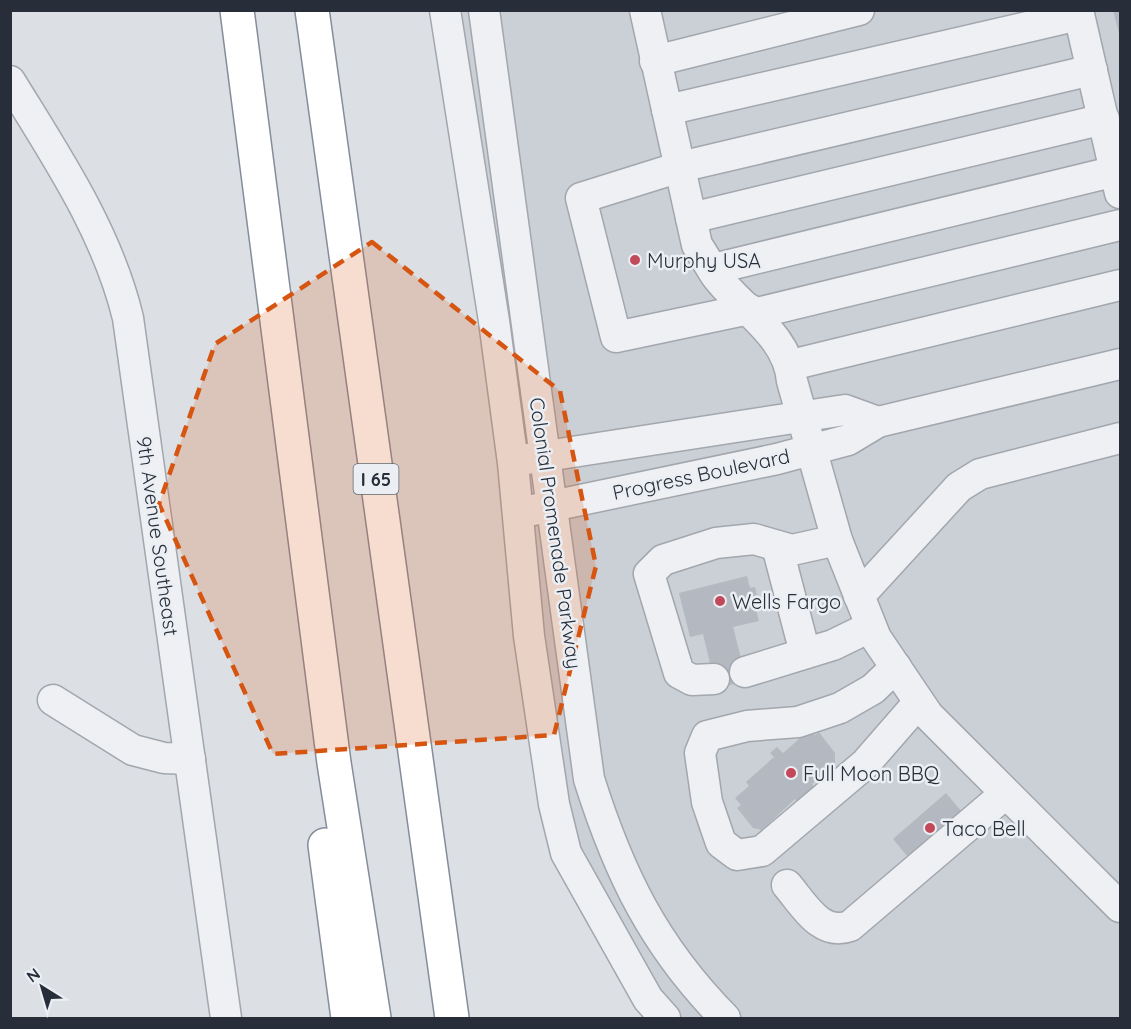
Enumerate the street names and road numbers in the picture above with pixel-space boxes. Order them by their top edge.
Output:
street label: Colonial Promenade Parkway [525,396,587,670]
street label: 9th Avenue Southeast [132,435,184,638]
street label: Progress Boulevard [610,443,792,505]
road number: I 65 [354,464,398,494]

